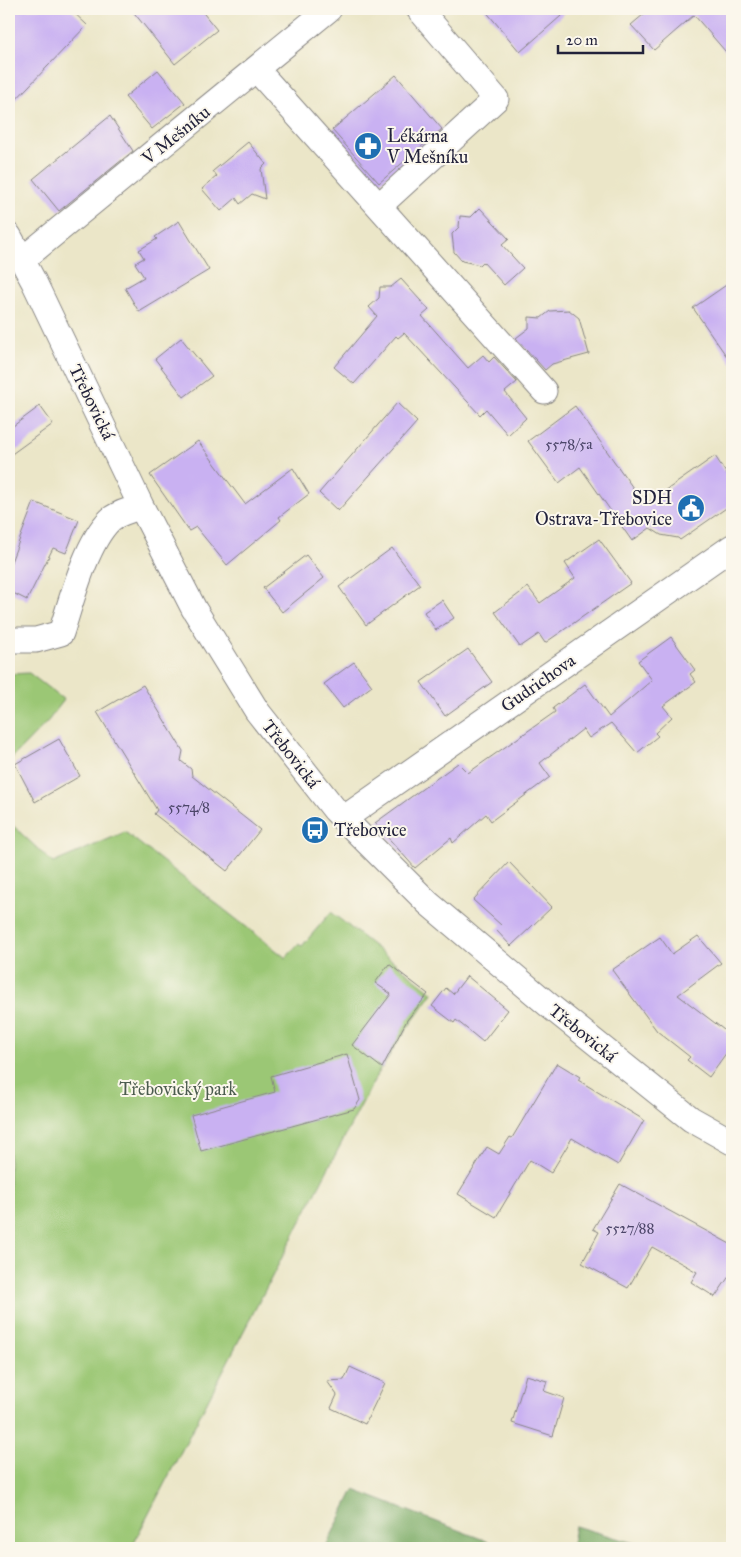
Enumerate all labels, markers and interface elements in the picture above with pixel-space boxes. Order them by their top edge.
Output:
scale bar [558,22,644,54]
text: 20 m [566,31,598,49]
street label: V Mešníku [137,101,215,170]
place label: Lékárna V Mešníku [386,125,469,168]
pharmacy icon: Lékárna V Mešníku [353,131,383,161]
street label: Třebovická [64,361,120,444]
house number: 5578/5a [545,435,593,453]
place label: SDH Ostrava-Třebovice [535,487,672,530]
public building icon: SDH Ostrava-Třebovice [676,493,706,523]
street label: Gudrichova [496,649,580,717]
street label: Třebovická [257,715,325,793]
house number: 5574/8 [168,798,210,816]
bus stop icon: Třebovice [300,815,330,845]
place label: Třebovice [334,819,407,841]
street label: Třebovická [545,999,622,1067]
park label: Třebovický park [119,1078,237,1100]
house number: 5527/88 [606,1219,654,1237]

